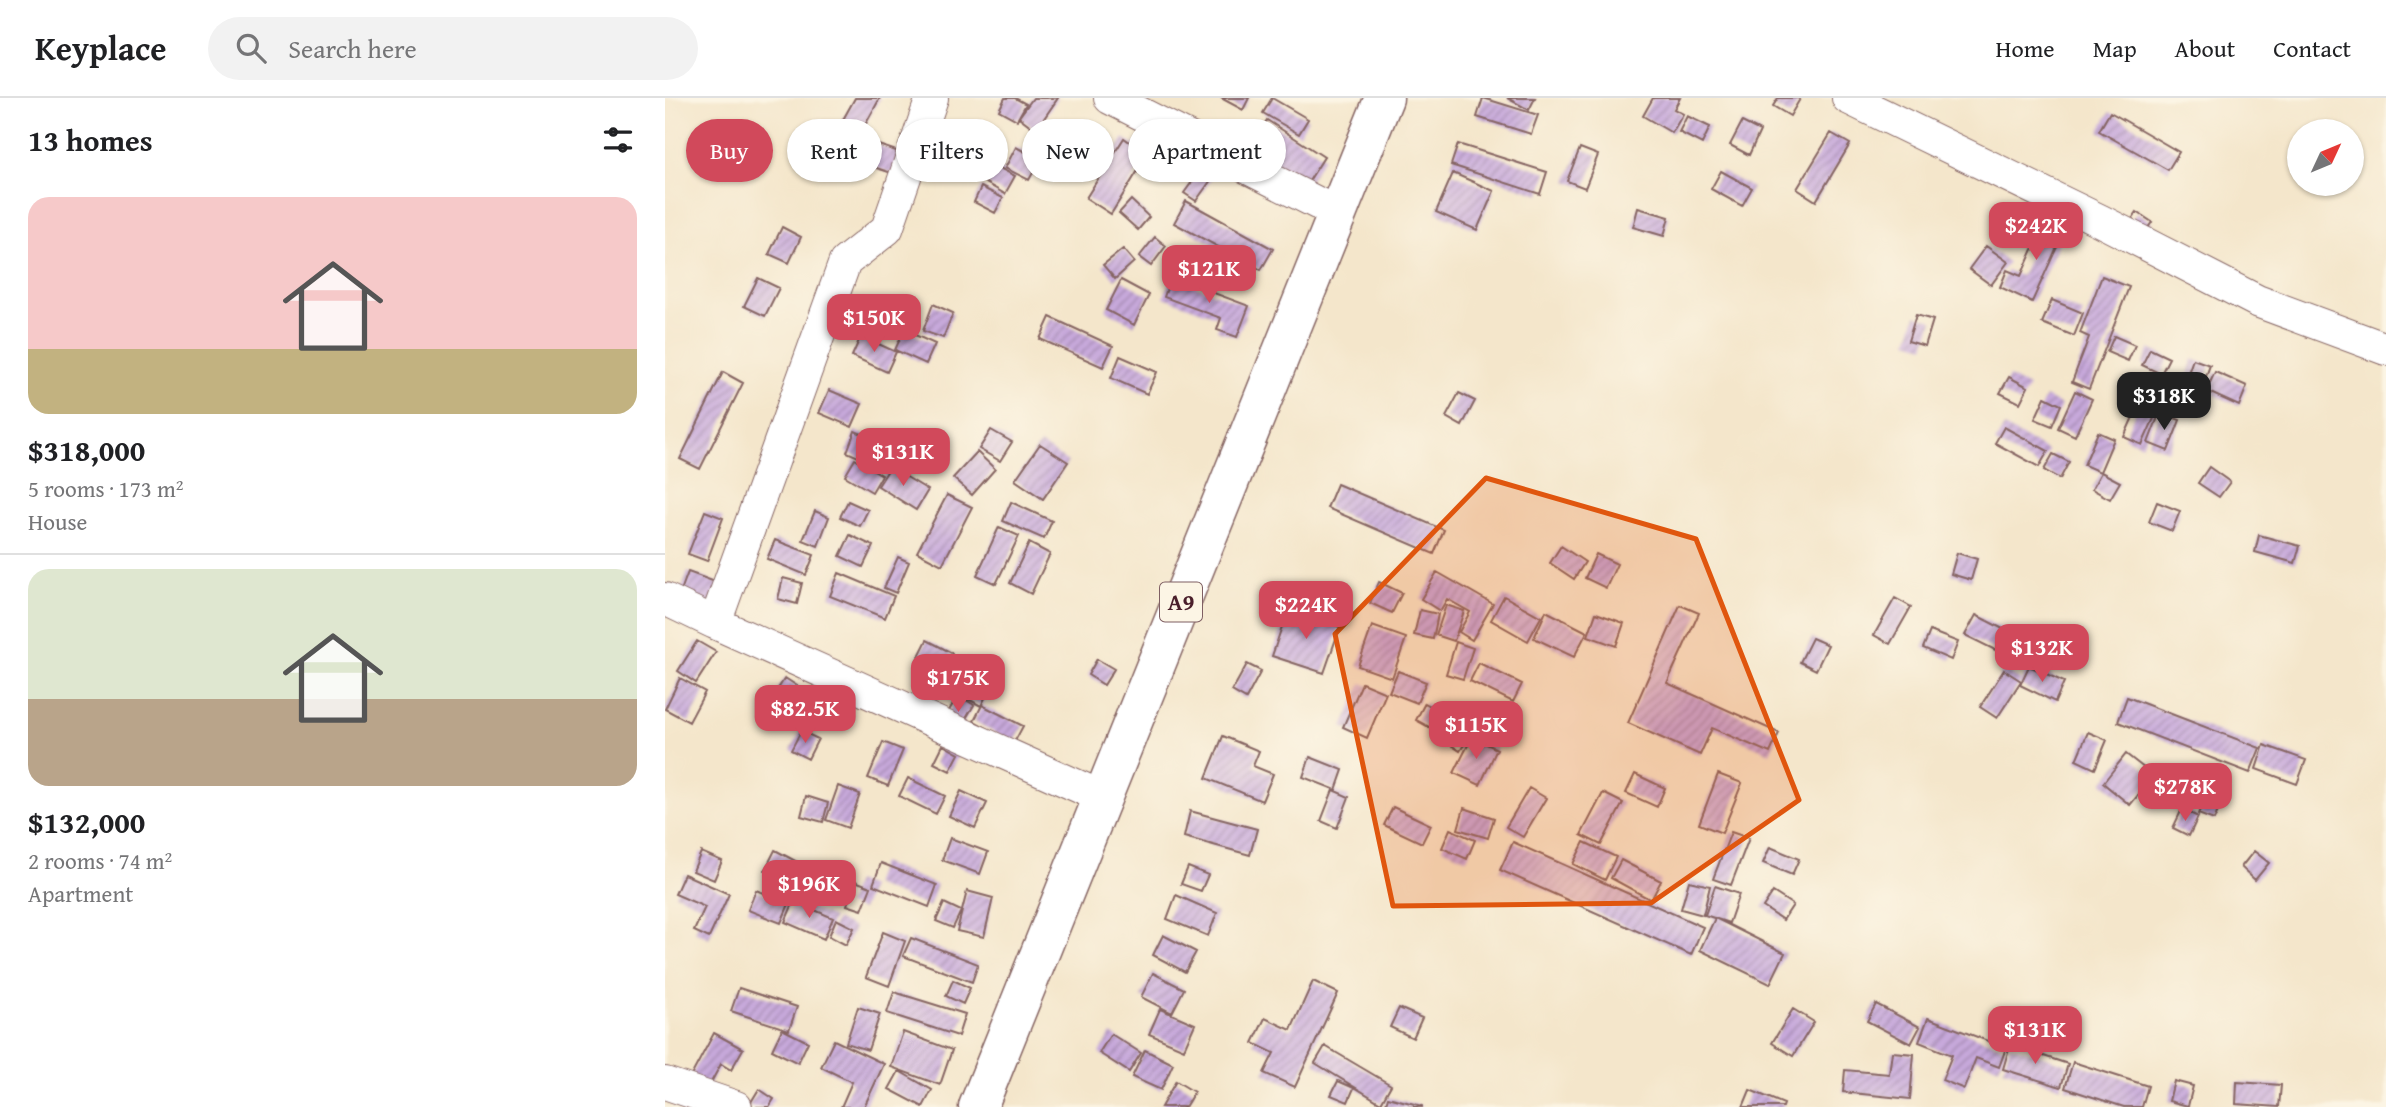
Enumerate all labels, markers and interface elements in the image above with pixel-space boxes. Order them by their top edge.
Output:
search box [208,17,698,80]
text: Keyplace [35,24,166,72]
icon: search [232,29,270,67]
text: Search here [288,29,417,68]
text: Home [1996,31,2055,66]
text: Map [2093,31,2137,66]
text: About [2175,31,2235,66]
text: Contact [2273,31,2351,66]
text: 13 homes [28,118,153,162]
chip: Buy [686,119,773,182]
chip: Rent [787,119,882,182]
chip: Filters [896,119,1008,182]
chip: New [1022,119,1114,182]
chip: Apartment [1128,119,1286,182]
north arrow [2287,119,2364,196]
map controls [2287,119,2364,196]
icon: filters [599,121,637,159]
pin: $242K [1987,202,2085,262]
text: $242K [2005,208,2067,241]
icon: home [270,243,396,369]
pin: $121K [1160,246,1258,305]
text: $121K [1178,251,1240,284]
pin: $150K [825,294,923,354]
text: $150K [843,300,905,333]
pin: $318K [2115,372,2213,432]
text: $318K [2133,378,2195,411]
text: $318,000 [28,428,145,472]
pin: $131K [854,428,952,488]
text: $131K [872,434,934,467]
text: 5 rooms · 173 m² [28,472,183,505]
text: House [28,505,87,538]
road number: A9 [1160,582,1202,622]
pin: $224K [1257,582,1355,641]
text: $224K [1275,587,1337,620]
icon: home [270,615,396,741]
pin: $132K [1993,624,2091,684]
text: $132K [2011,630,2073,663]
pin: $175K [909,654,1007,714]
text: $175K [927,660,989,693]
pin: $82.5K [748,686,862,745]
text: $82.5K [771,691,839,724]
pin: $115K [1427,702,1525,761]
text: $115K [1445,707,1507,740]
pin: $278K [2136,764,2234,823]
text: $278K [2154,769,2216,802]
text: $132,000 [28,800,145,844]
text: 2 rooms · 74 m² [28,844,172,877]
pin: $196K [760,860,858,920]
text: $196K [778,866,840,899]
text: Apartment [28,877,133,910]
pin: $131K [1986,1006,2084,1066]
text: $131K [2004,1012,2066,1045]

